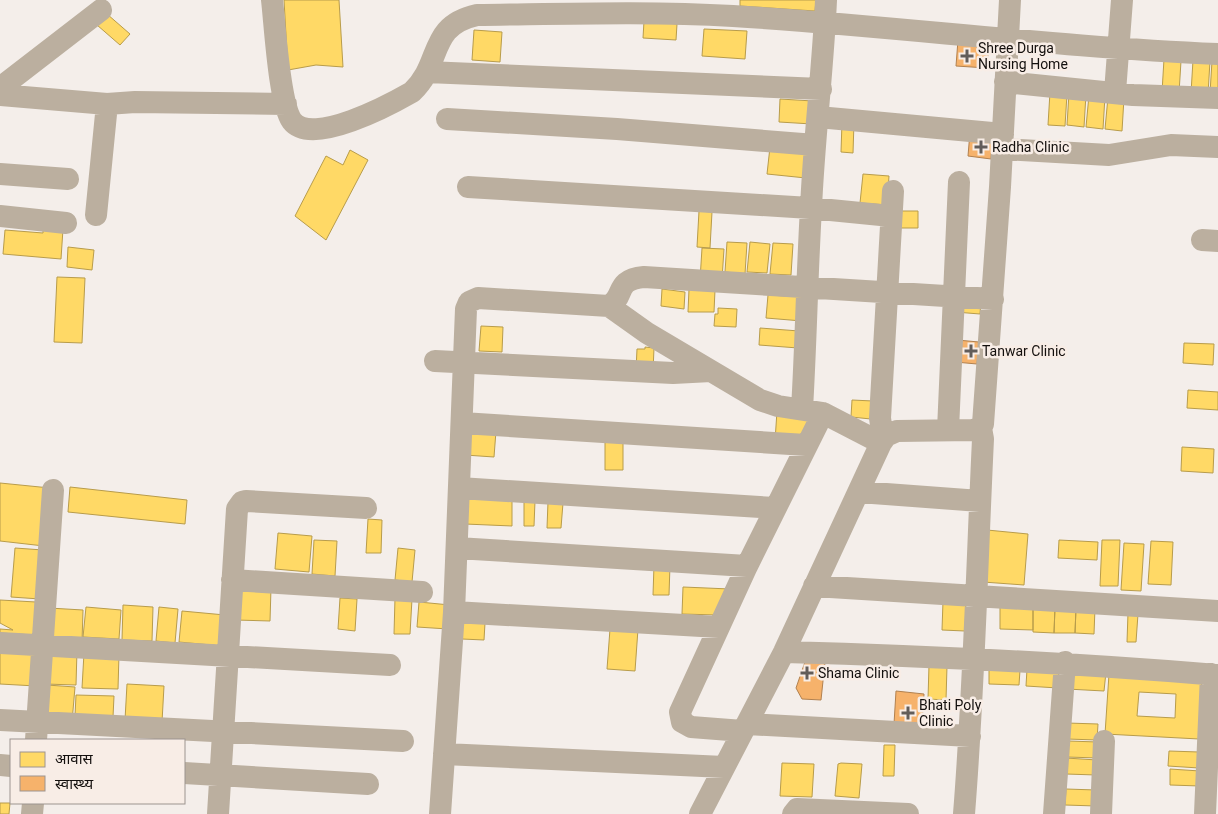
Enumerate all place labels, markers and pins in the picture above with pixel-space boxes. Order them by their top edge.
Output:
place label: Shree Durga Nursing Home [978,40,1068,72]
marker: Shree Durga Nursing Home [960,49,974,63]
place label: Radha Clinic [992,139,1069,155]
marker: Radha Clinic [974,140,988,154]
place label: Tanwar Clinic [982,343,1066,359]
marker: Tanwar Clinic [964,344,978,358]
place label: Shama Clinic [818,665,899,681]
marker: Shama Clinic [800,666,814,680]
place label: Bhati Poly Clinic [919,697,982,729]
marker: Bhati Poly Clinic [901,706,915,720]

